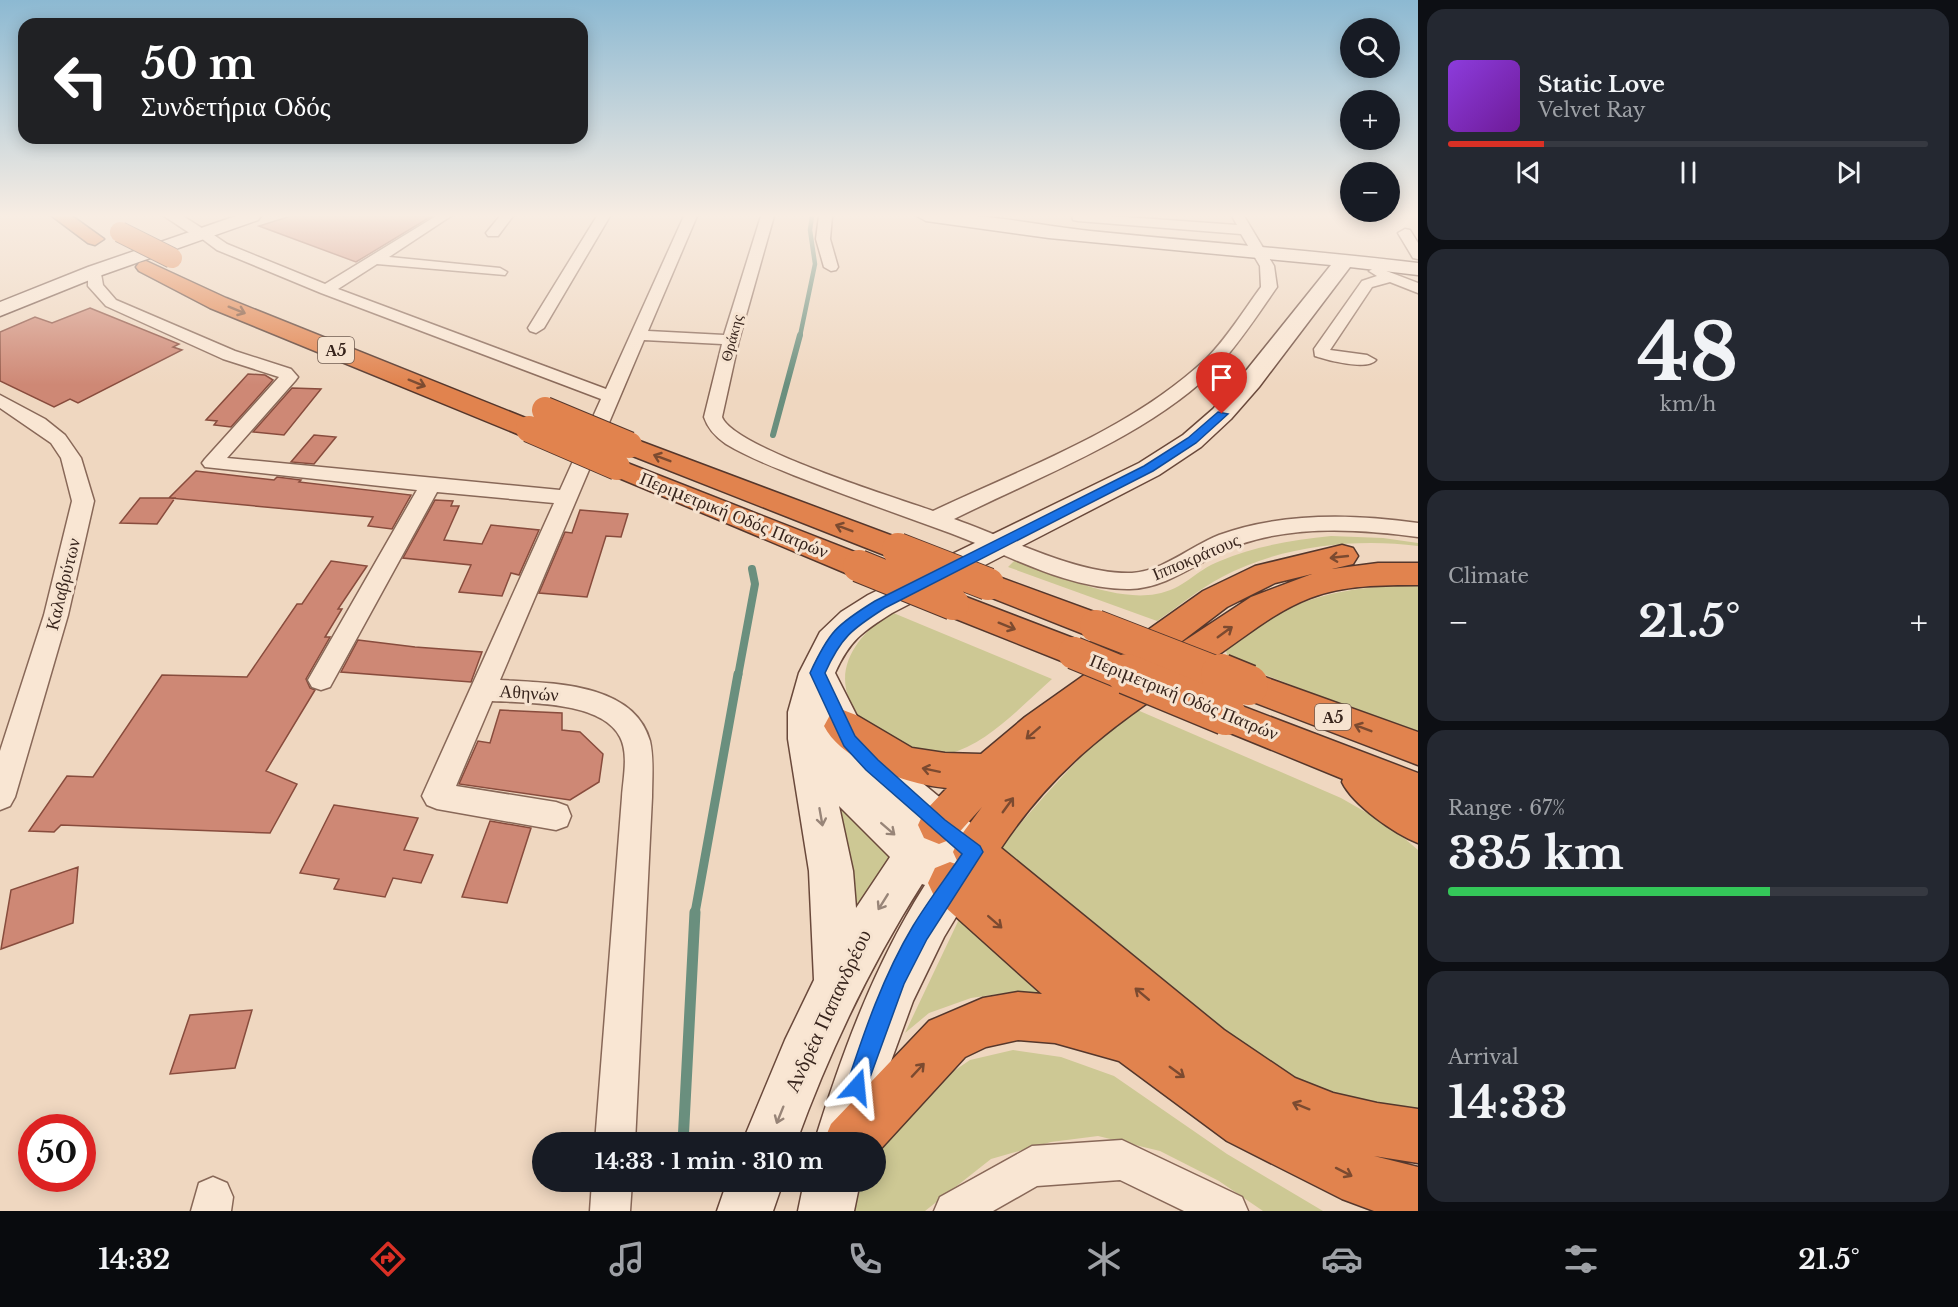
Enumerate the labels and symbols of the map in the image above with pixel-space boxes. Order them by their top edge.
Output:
one-way arrow [227,305,245,316]
street label: Θράκης [716,312,747,363]
road number: Α5 [318,337,354,363]
pin [1196,352,1247,414]
one-way arrow [408,378,426,389]
one-way arrow [653,451,672,462]
street label: Περιμετρική Οδός Πατρών [637,467,831,563]
one-way arrow [835,522,854,533]
street label: Ιπποκράτους [1149,529,1243,585]
street label: Καλαβρύτων [41,536,85,632]
one-way arrow [1329,552,1349,563]
one-way arrow [997,621,1016,632]
one-way arrow [1216,626,1232,638]
street label: Περιμετρική Οδός Πατρών [1087,649,1281,745]
street label: Αθηνών [499,680,559,706]
road number: Α5 [1315,704,1351,730]
one-way arrow [1354,722,1373,733]
one-way arrow [1026,726,1041,740]
one-way arrow [922,764,941,775]
one-way arrow [1002,797,1014,813]
one-way arrow [816,807,827,827]
one-way arrow [880,822,895,836]
one-way arrow [877,893,889,910]
one-way arrow [987,915,1003,928]
street label: Ανδρέα Παπανδρέου [779,925,877,1097]
one-way arrow [1135,987,1150,1001]
position arrow [825,1055,889,1119]
one-way arrow [911,1062,926,1077]
one-way arrow [1169,1066,1185,1078]
one-way arrow [1292,1100,1310,1111]
one-way arrow [774,1105,785,1123]
speed limit sign: 50 [18,1114,96,1192]
one-way arrow [1335,1166,1353,1178]

